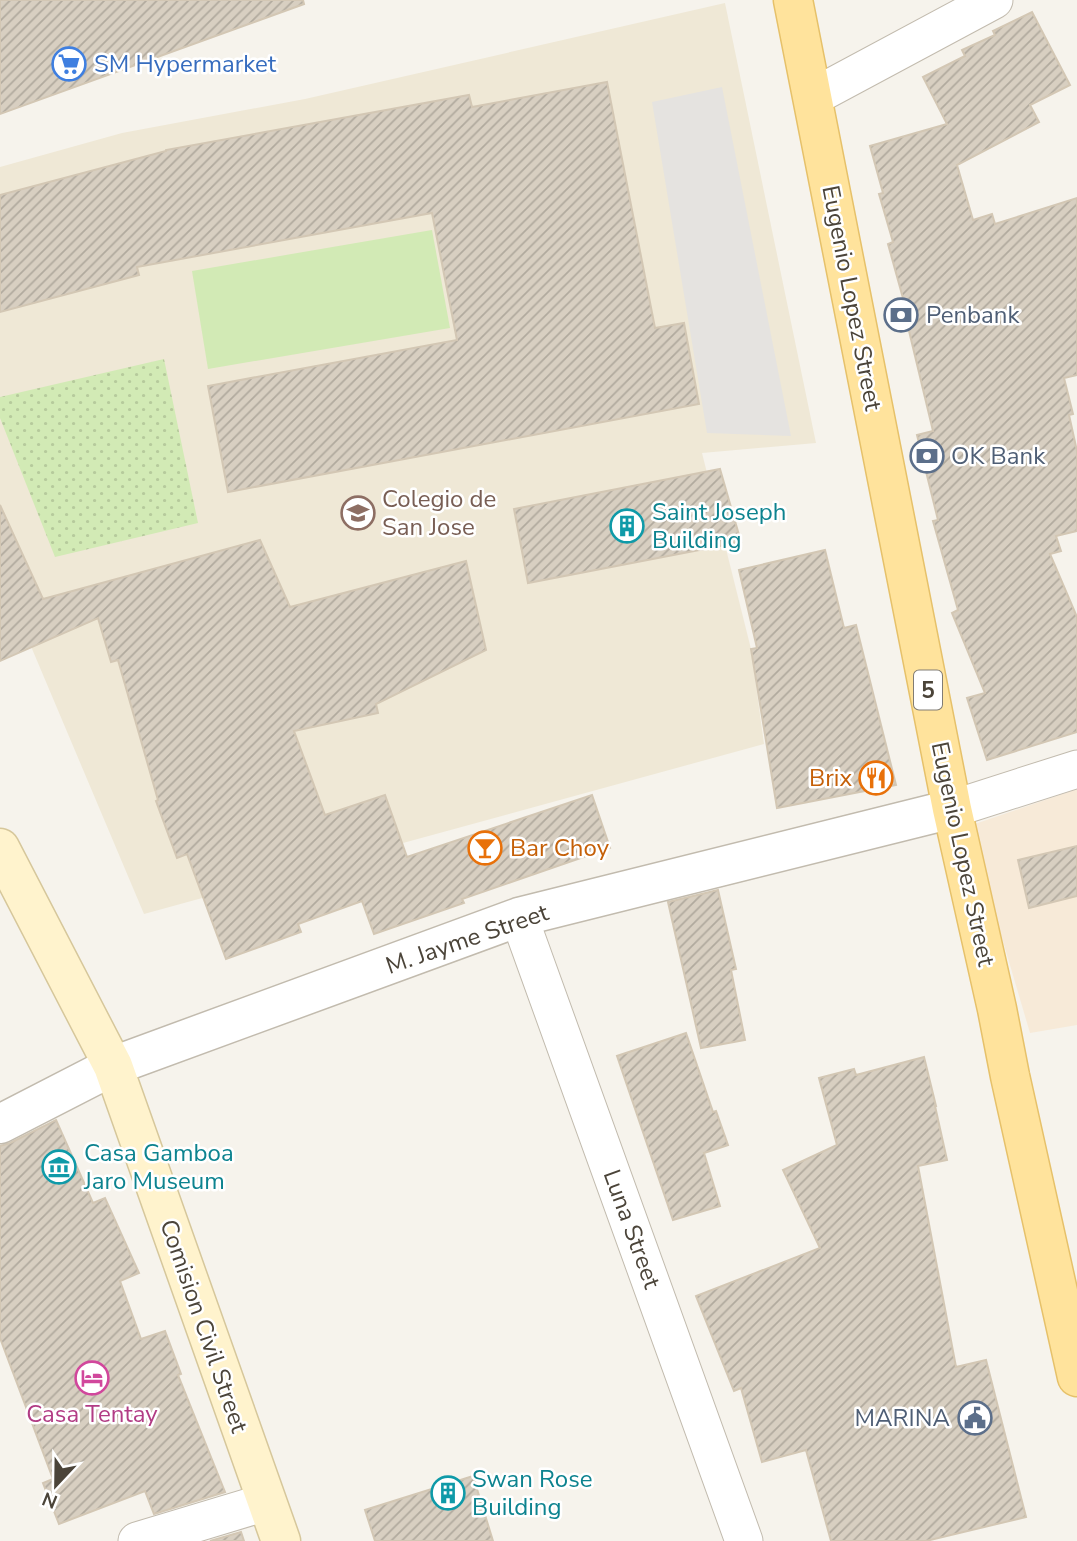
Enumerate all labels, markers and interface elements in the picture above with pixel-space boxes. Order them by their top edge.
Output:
supermarket icon: SM Hypermarket [50,45,88,83]
place label: SM Hypermarket [94,48,277,80]
street label: Eugenio Lopez Street [814,183,890,414]
bank icon: Penbank [882,296,920,334]
place label: Penbank [926,299,1020,331]
bank icon: OK Bank [908,437,946,475]
place label: OK Bank [951,440,1046,472]
place label: Colegio de San Jose [382,483,496,543]
school or university icon: Colegio de San Jose [339,494,377,532]
place label: Saint Joseph Building [652,496,786,556]
building icon: Saint Joseph Building [608,507,646,545]
road number: 5 [914,670,942,710]
street label: Eugenio Lopez Street [924,739,1003,970]
restaurant icon: Brix [857,759,895,797]
place label: Brix [809,762,852,794]
bar icon: Bar Choy [466,829,504,867]
place label: Bar Choy [510,832,610,864]
street label: M. Jayme Street [381,896,553,982]
place label: Casa Gamboa Jaro Museum [83,1137,234,1197]
museum icon: Casa Gamboa Jaro Museum [40,1148,78,1186]
street label: Luna Street [596,1165,668,1293]
street label: Comision Civil Street [152,1215,256,1437]
hotel icon: Casa Tentay [73,1359,111,1397]
place label: Casa Tentay [26,1398,158,1430]
public building icon: MARINA [956,1399,994,1437]
place label: MARINA [855,1402,950,1434]
north arrow [21,1450,91,1520]
place label: Swan Rose Building [472,1463,593,1523]
building icon: Swan Rose Building [429,1474,467,1512]
text: N [39,1485,61,1515]

